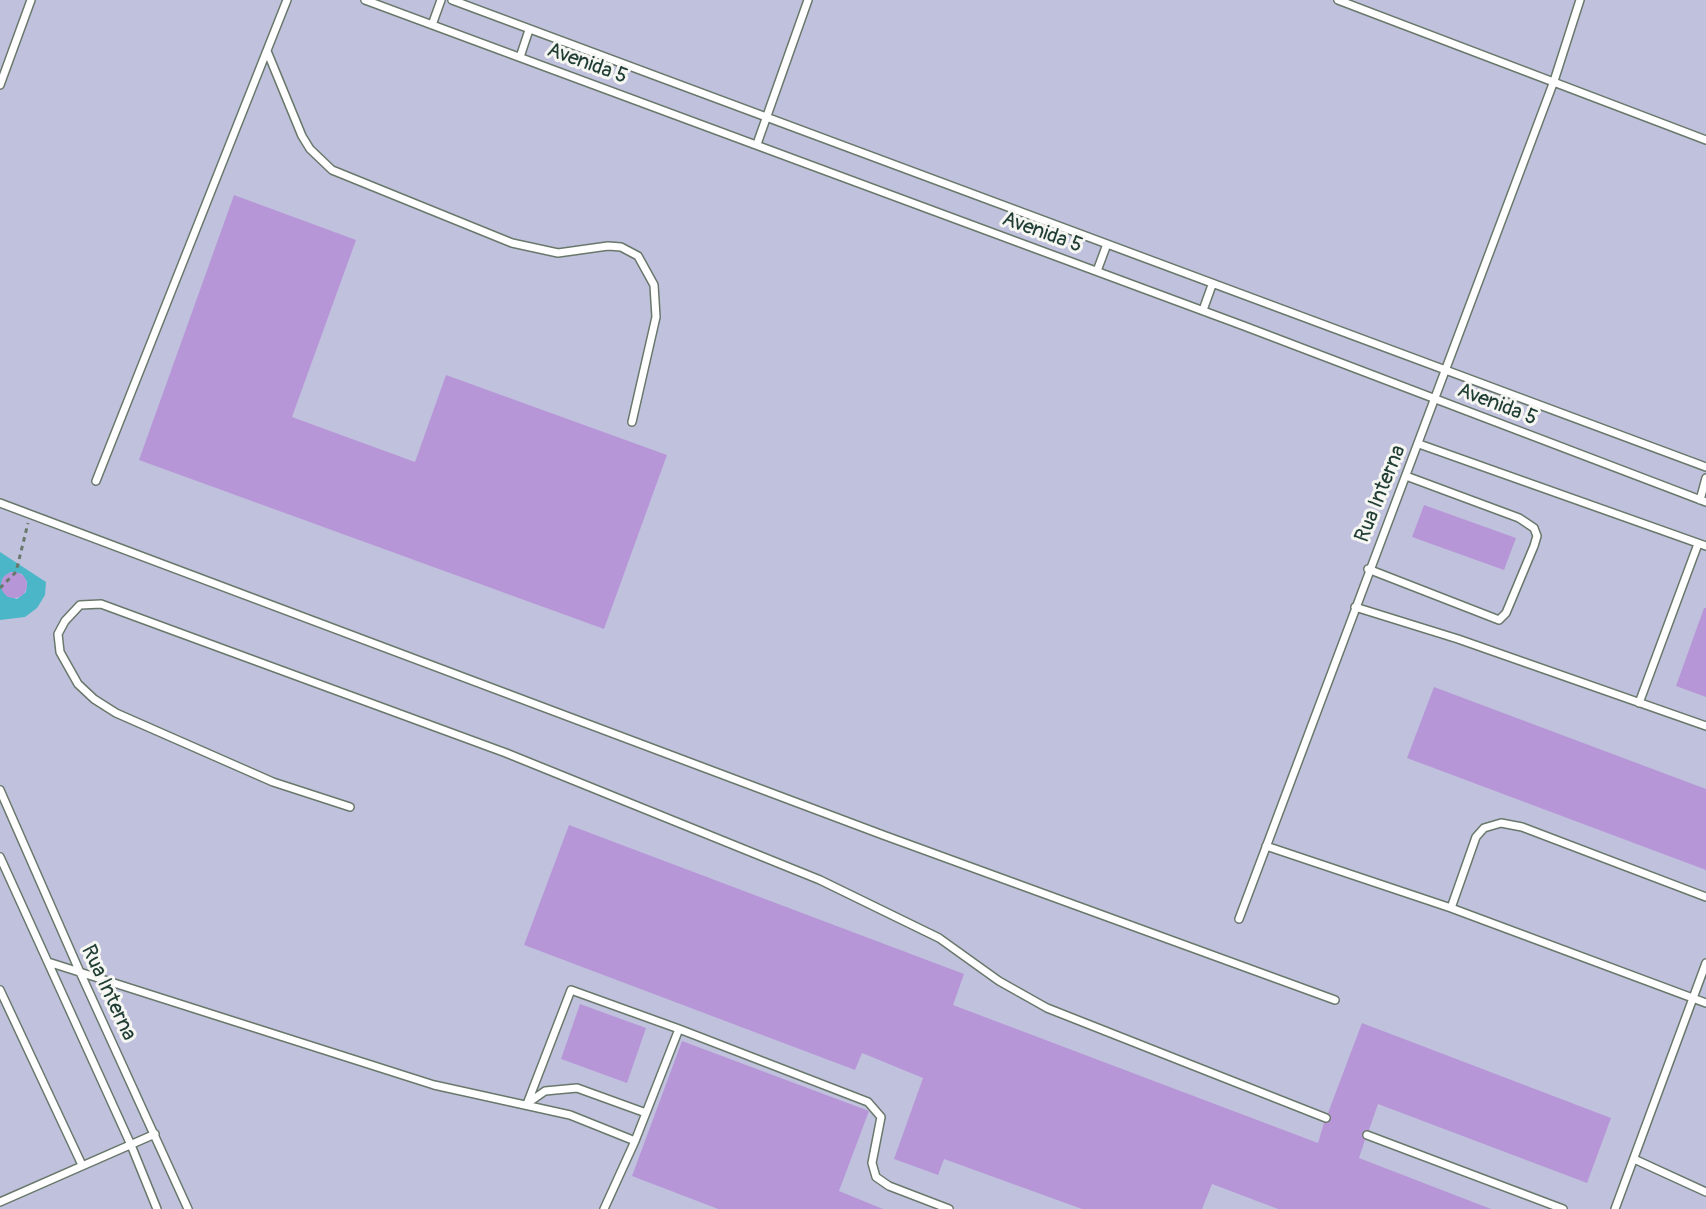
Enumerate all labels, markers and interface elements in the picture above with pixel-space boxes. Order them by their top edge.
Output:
street label: Avenida 5 [544,38,630,90]
street label: Avenida 5 [999,207,1085,259]
street label: Avenida 5 [1454,378,1540,432]
street label: Rua Interna [1350,442,1412,546]
street label: Rua Interna [75,941,141,1045]

